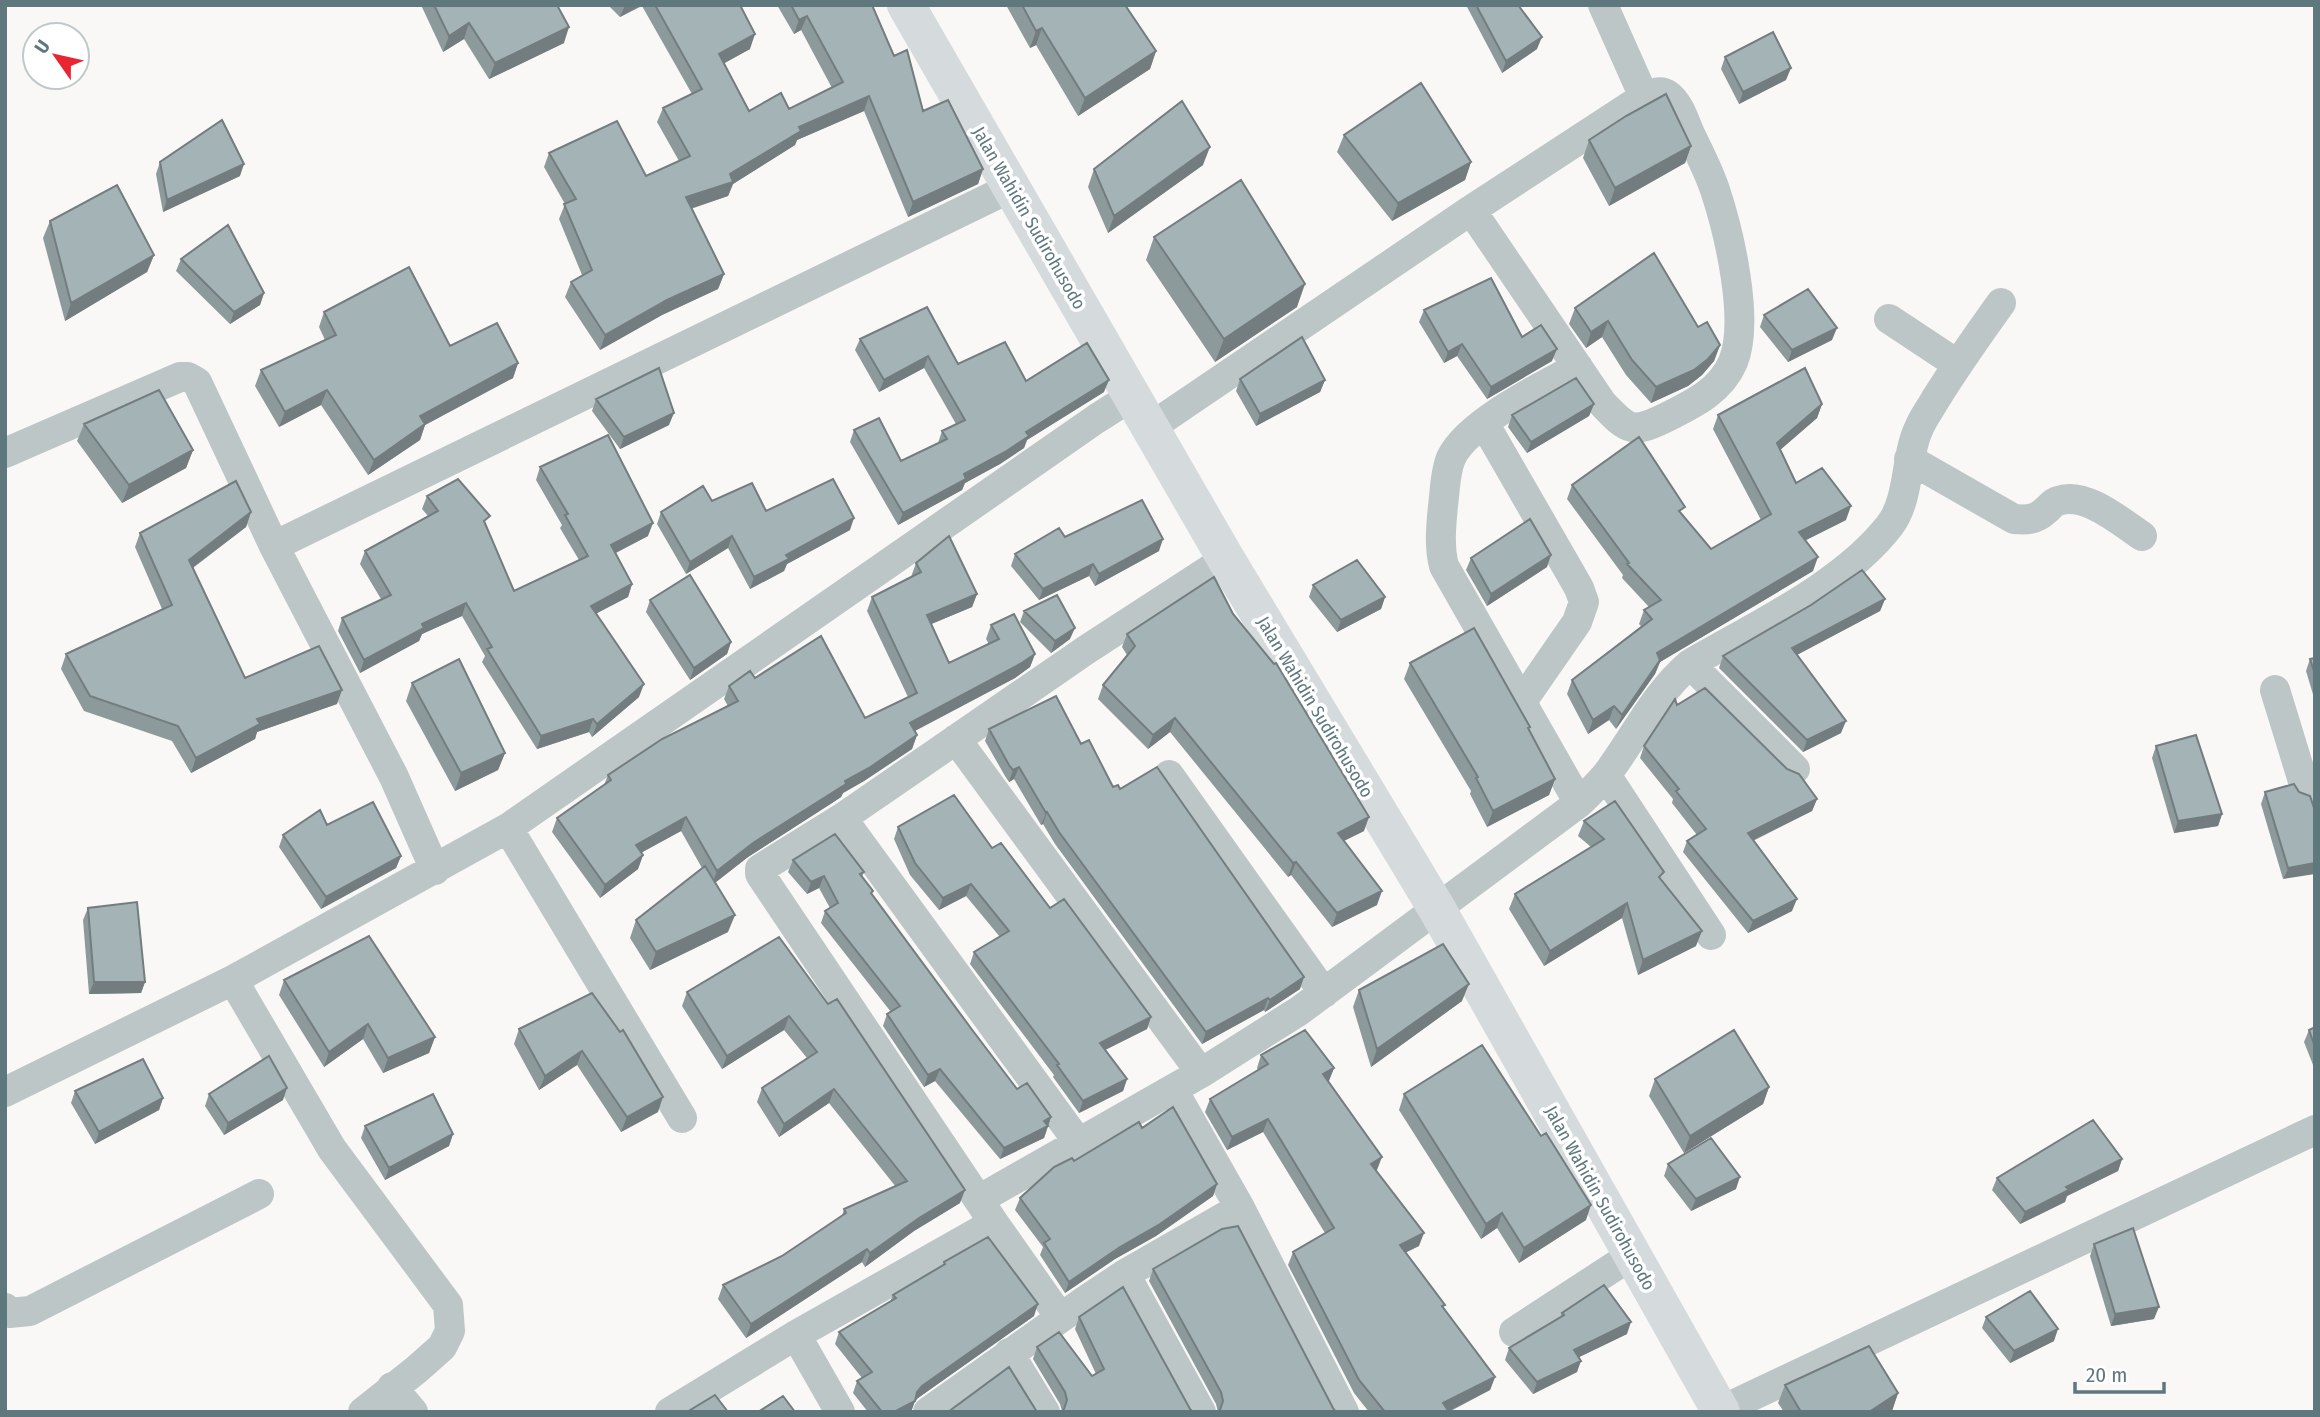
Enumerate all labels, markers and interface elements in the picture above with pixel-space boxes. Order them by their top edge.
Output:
north arrow [21,21,91,91]
text: U [30,36,55,58]
street label: Jalan Wahidin Sudirohusodo [968,123,1090,313]
street label: Jalan Wahidin Sudirohusodo [1252,612,1378,802]
street label: Jalan Wahidin Sudirohusodo [1540,1102,1660,1294]
scale bar [2075,1350,2164,1394]
text: 20 m [2086,1362,2127,1388]

